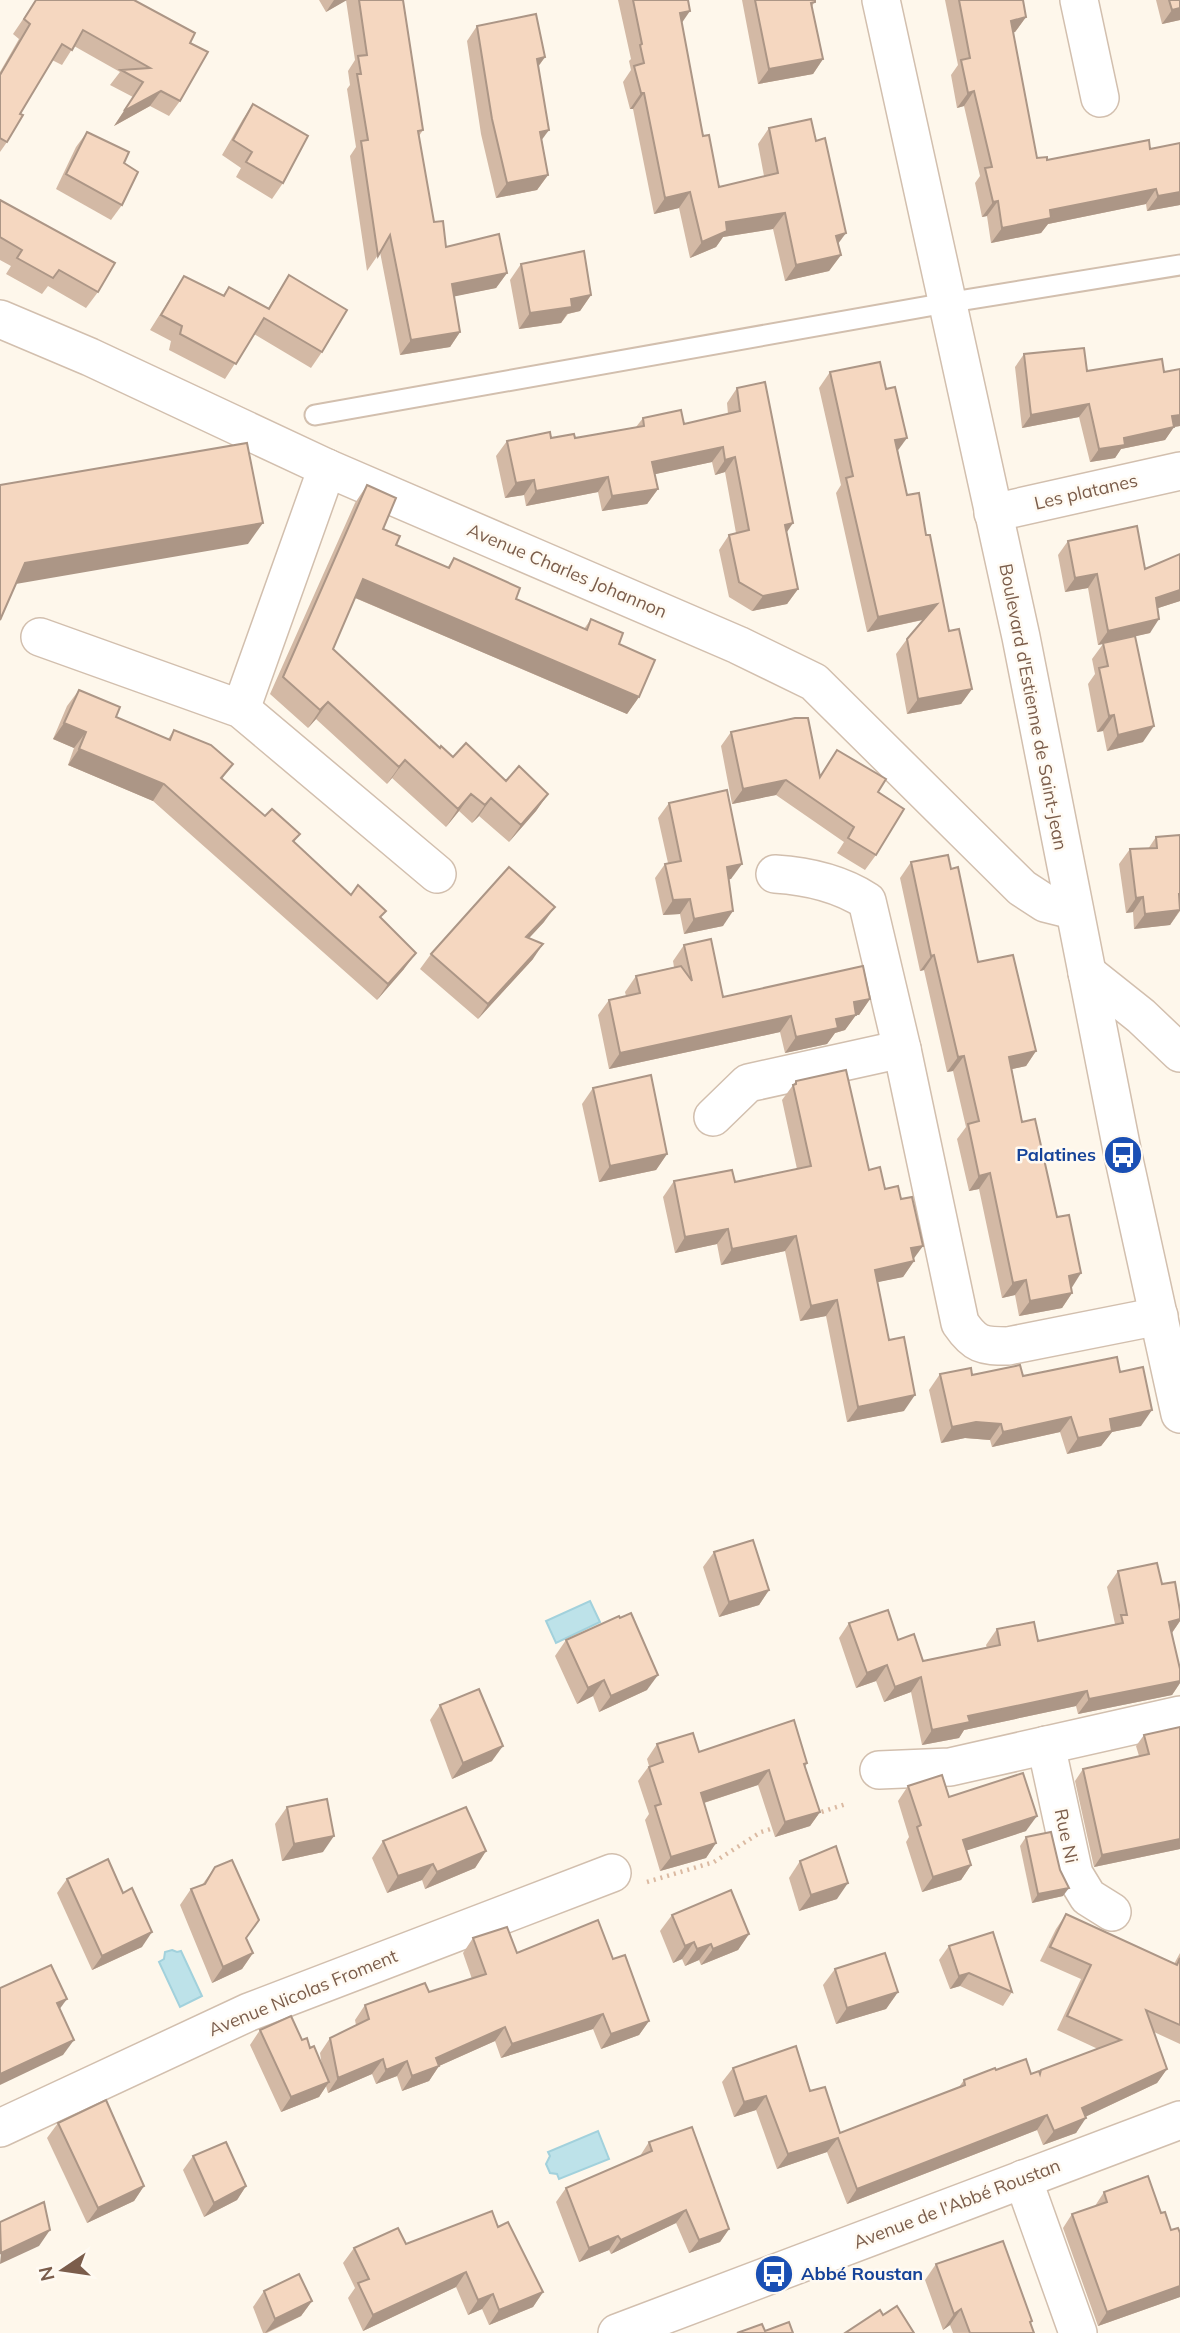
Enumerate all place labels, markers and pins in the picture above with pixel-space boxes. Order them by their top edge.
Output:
bus stop icon: Palatines [1102,1134,1144,1176]
place label: Palatines [1016,1143,1096,1166]
bus stop icon: Abbé Roustan [753,2253,795,2295]
place label: Abbé Roustan [801,2262,923,2285]

